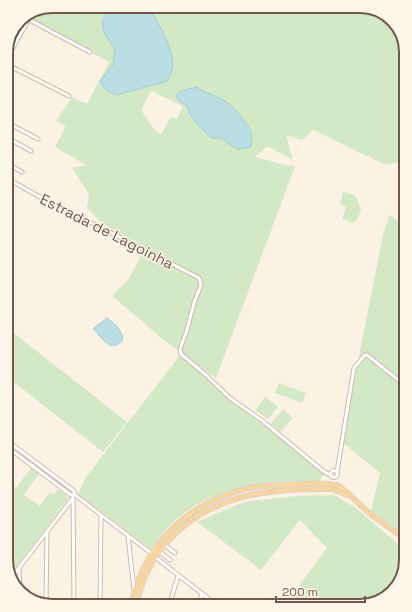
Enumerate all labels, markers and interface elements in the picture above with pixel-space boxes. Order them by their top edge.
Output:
street label: Estrada de Lagoinha [37,189,177,273]
scale bar [276,578,365,604]
text: 200 m [282,584,318,600]

